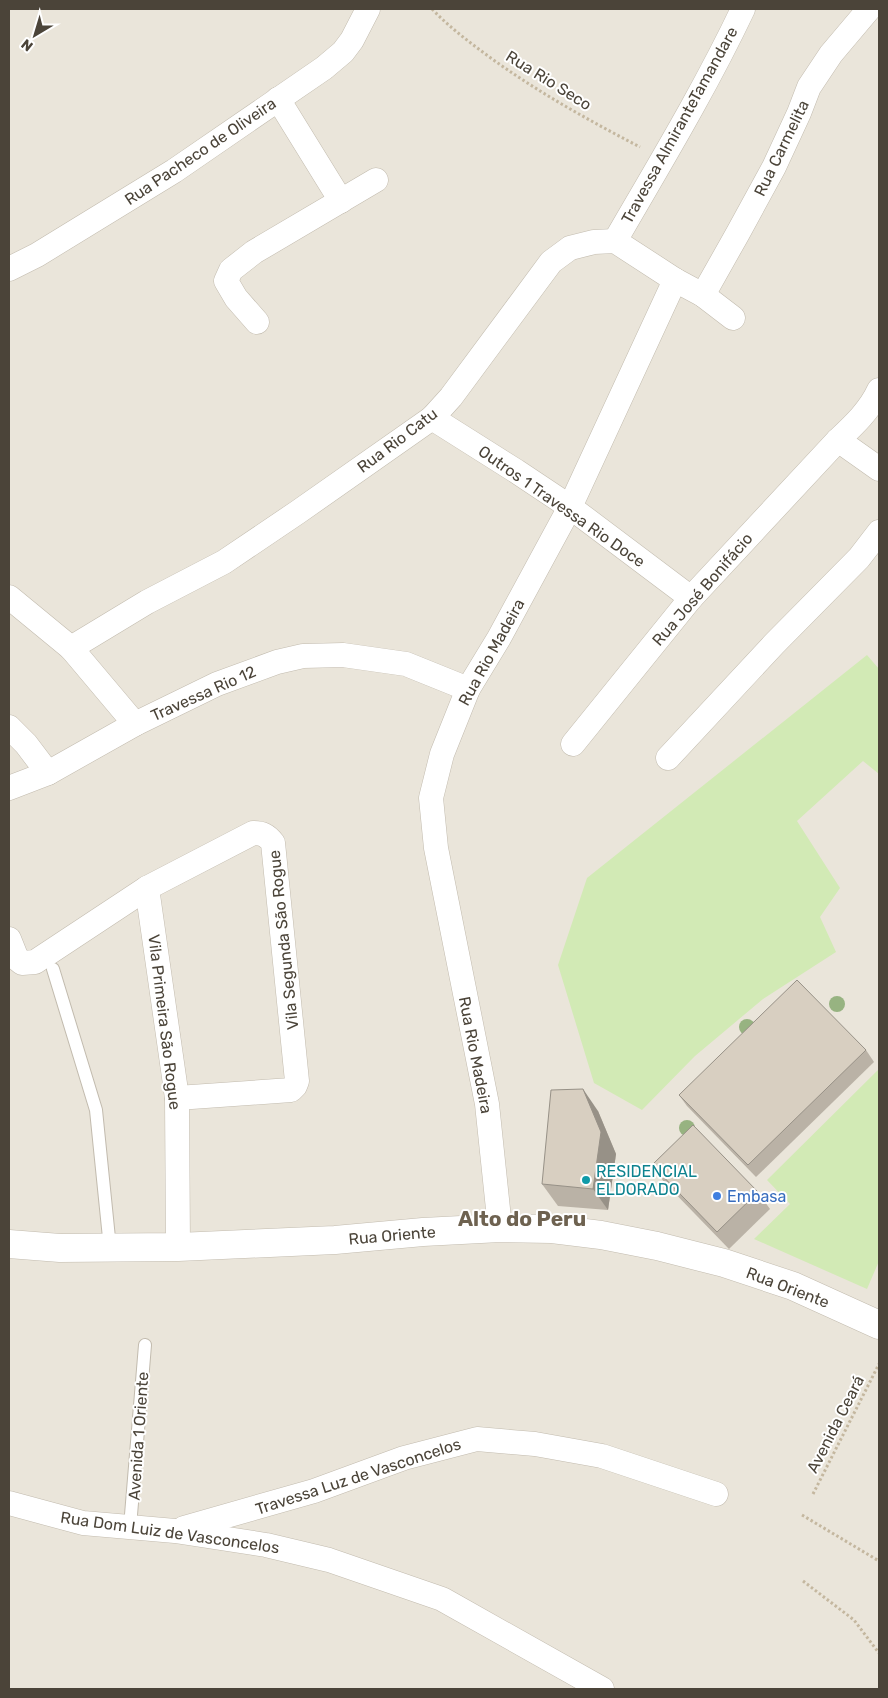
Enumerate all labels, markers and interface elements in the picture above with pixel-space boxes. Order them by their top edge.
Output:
north arrow [10,10,60,60]
street label: Travessa AlmiranteTamandare [617,23,742,227]
text: N [18,35,37,55]
street label: Rua Rio Seco [502,47,595,114]
street label: Rua Pacheco de Oliveira [121,94,280,209]
street label: Rua Carmelita [750,97,813,199]
street label: Rua Rio Catu [353,404,441,477]
street label: Outros 1 Travessa Rio Doce [475,442,649,571]
street label: Rua José Bonifácio [648,529,757,650]
street label: Rua Rio Madeira [454,596,529,709]
street label: Travessa Rio 12 [148,662,259,725]
street label: Vila Segunda São Rogue [265,849,302,1031]
street label: Vila Primeira São Rogue [144,933,185,1111]
street label: Rua Rio Madeira [455,995,496,1115]
place label: RESIDENCIAL ELDORADO [596,1162,697,1199]
marker: RESIDENCIAL ELDORADO [580,1174,592,1186]
place label: Embasa [727,1187,786,1206]
marker: Embasa [711,1190,723,1202]
district label: Alto do Peru [458,1206,586,1231]
street label: Rua Oriente [348,1222,436,1249]
street label: Rua Oriente [744,1263,832,1312]
street label: Avenida 1 Oriente [125,1371,152,1501]
street label: Avenida Ceará [803,1372,868,1476]
street label: Travessa Luz de Vasconcelos [253,1434,463,1519]
street label: Rua Dom Luiz de Vasconcelos [59,1508,281,1557]

